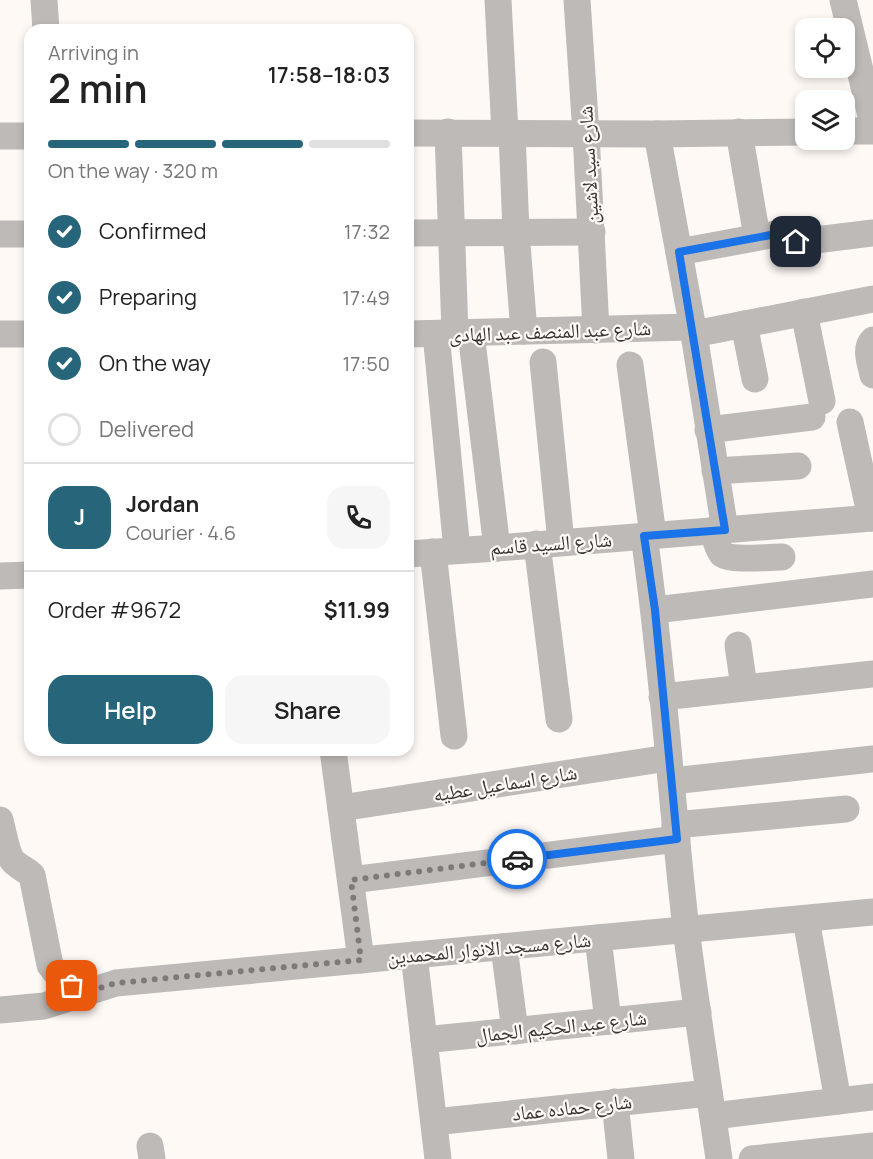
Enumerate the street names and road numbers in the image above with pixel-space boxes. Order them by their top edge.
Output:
street label: شارع سيد لاشين [571,105,605,225]
street label: شارع عبد المنصف عبد الهادى [448,314,652,348]
street label: شارع السيد قاسم [489,525,613,562]
street label: شارع اسماعيل عطيه [431,758,579,808]
street label: شارع مسجد الانوار المحمدين [386,926,592,970]
street label: شارع عبد الحكيم الجمال [474,1004,648,1049]
street label: شارع حماده عماد [511,1087,633,1127]

